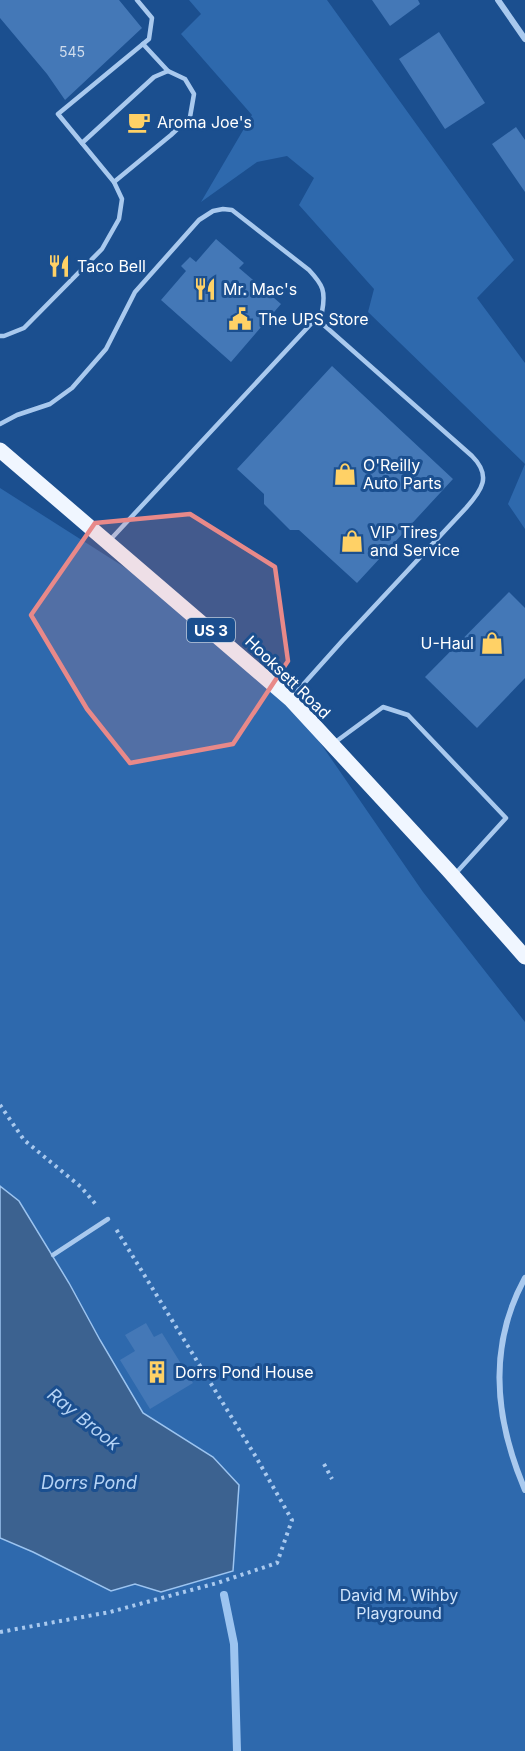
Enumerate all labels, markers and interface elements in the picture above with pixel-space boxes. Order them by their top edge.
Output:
house number: 545 [59,43,85,60]
cafe icon: Aroma Joe's [126,109,152,135]
place label: Aroma Joe's [157,112,252,132]
restaurant icon: Taco Bell [46,253,72,279]
place label: Taco Bell [77,256,146,276]
restaurant icon: Mr. Mac's [192,276,218,302]
place label: Mr. Mac's [223,279,297,299]
public building icon: The UPS Store [227,306,253,332]
place label: The UPS Store [258,309,369,329]
place label: O'Reilly Auto Parts [363,455,442,493]
shop icon: O'Reilly Auto Parts [332,461,358,487]
place label: VIP Tires and Service [370,522,460,560]
shop icon: VIP Tires and Service [339,528,365,554]
road number: US 3 [187,618,235,642]
shop icon: U-Haul [479,630,505,656]
street label: Hooksett Road [241,631,335,723]
place label: U-Haul [421,633,474,653]
building icon: Dorrs Pond House [144,1359,170,1385]
place label: Dorrs Pond House [175,1362,314,1382]
water label: Ray Brook [44,1383,125,1455]
water label: Dorrs Pond [41,1472,137,1493]
park label: David M. Wihby Playground [340,1585,458,1623]

